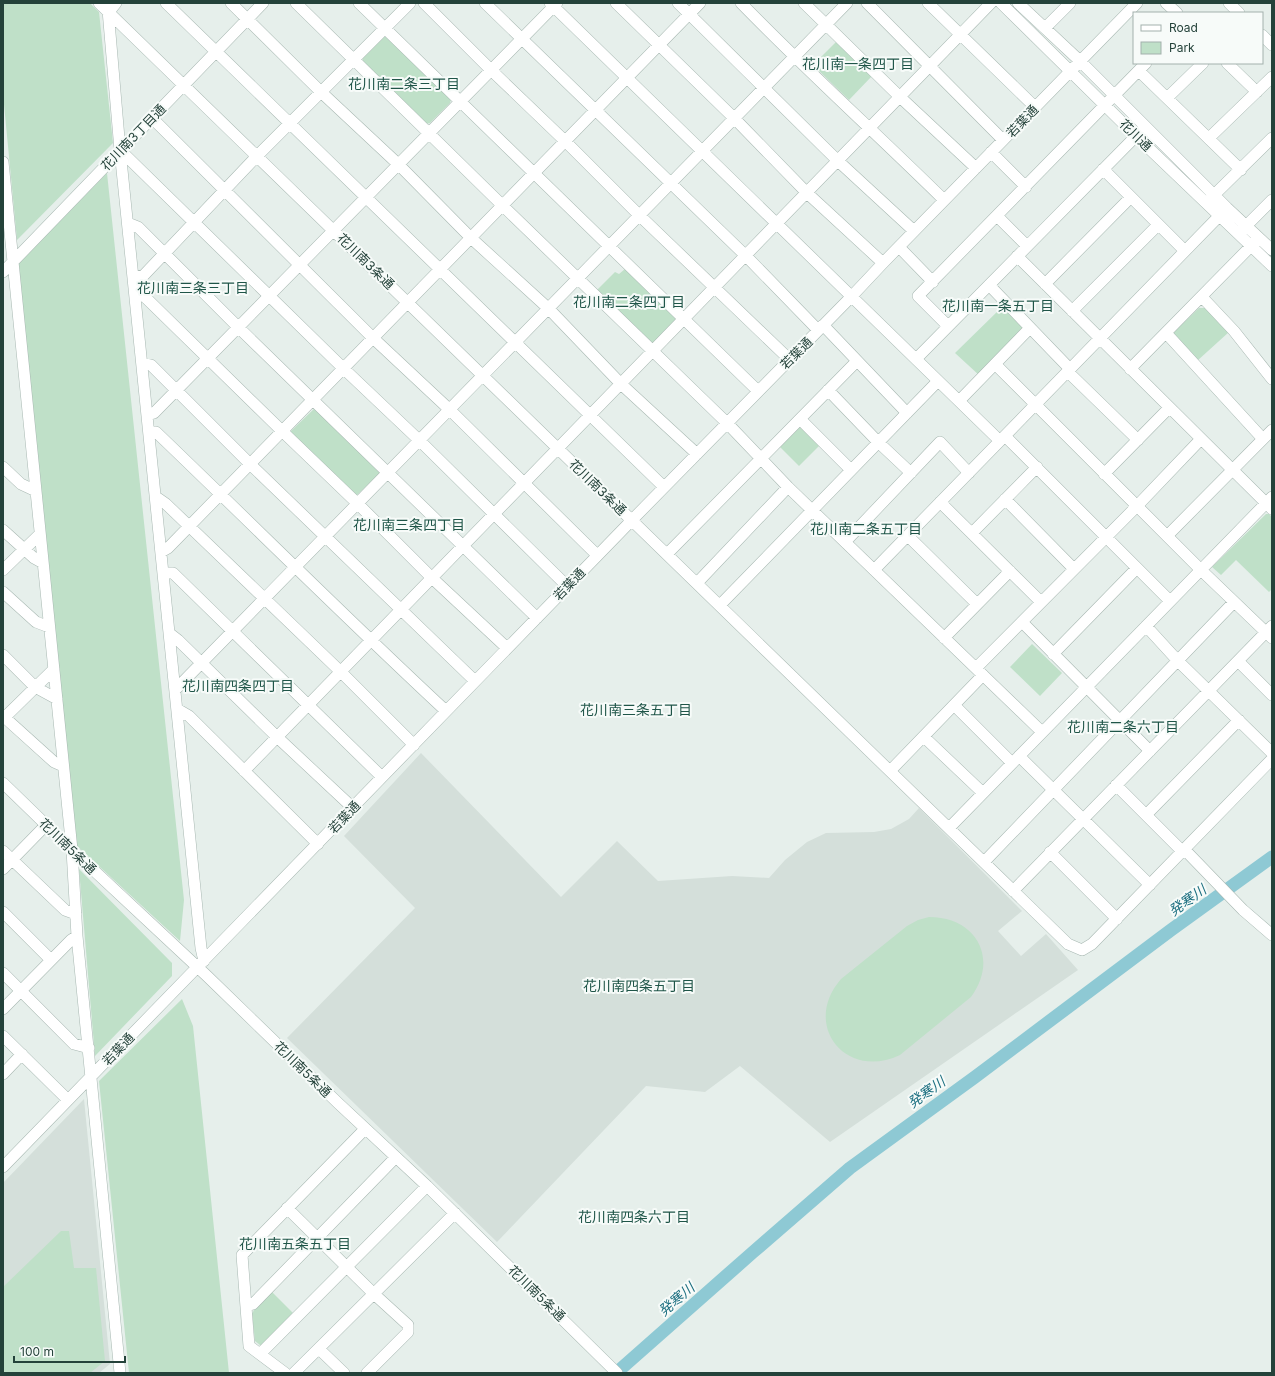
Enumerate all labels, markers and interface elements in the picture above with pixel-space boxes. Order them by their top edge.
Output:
legend [1133,12,1263,64]
text: Road [1169,20,1198,35]
text: Park [1169,40,1195,55]
district label: 花川南一条四丁目 [802,55,914,72]
district label: 花川南二条三丁目 [348,75,460,92]
street label: 花川南3丁目通 [97,100,169,174]
street label: 若葉通 [1003,101,1041,141]
street label: 花川通 [1116,116,1156,154]
street label: 花川南3条通 [334,230,398,292]
district label: 花川南三条三丁目 [137,279,249,296]
district label: 花川南二条四丁目 [573,293,685,310]
district label: 花川南一条五丁目 [942,297,1054,314]
street label: 若葉通 [777,334,815,372]
street label: 花川南3条通 [566,456,630,518]
district label: 花川南三条四丁目 [353,516,465,533]
district label: 花川南二条五丁目 [810,520,922,537]
street label: 若葉通 [550,564,588,604]
district label: 花川南四条四丁目 [182,677,294,694]
district label: 花川南三条五丁目 [580,701,692,718]
district label: 花川南二条六丁目 [1067,718,1179,735]
street label: 若葉通 [325,797,363,837]
street label: 花川南5条通 [36,815,100,877]
water label: 発寒川 [1165,880,1211,919]
district label: 花川南四条五丁目 [583,977,695,994]
street label: 若葉通 [99,1029,137,1069]
street label: 花川南5条通 [271,1038,335,1100]
water label: 発寒川 [904,1072,950,1111]
district label: 花川南四条六丁目 [578,1208,690,1225]
district label: 花川南五条五丁目 [239,1235,351,1252]
street label: 花川南5条通 [505,1262,569,1324]
water label: 発寒川 [655,1277,699,1319]
scale bar [14,1338,125,1364]
text: 100 m [20,1344,54,1359]

